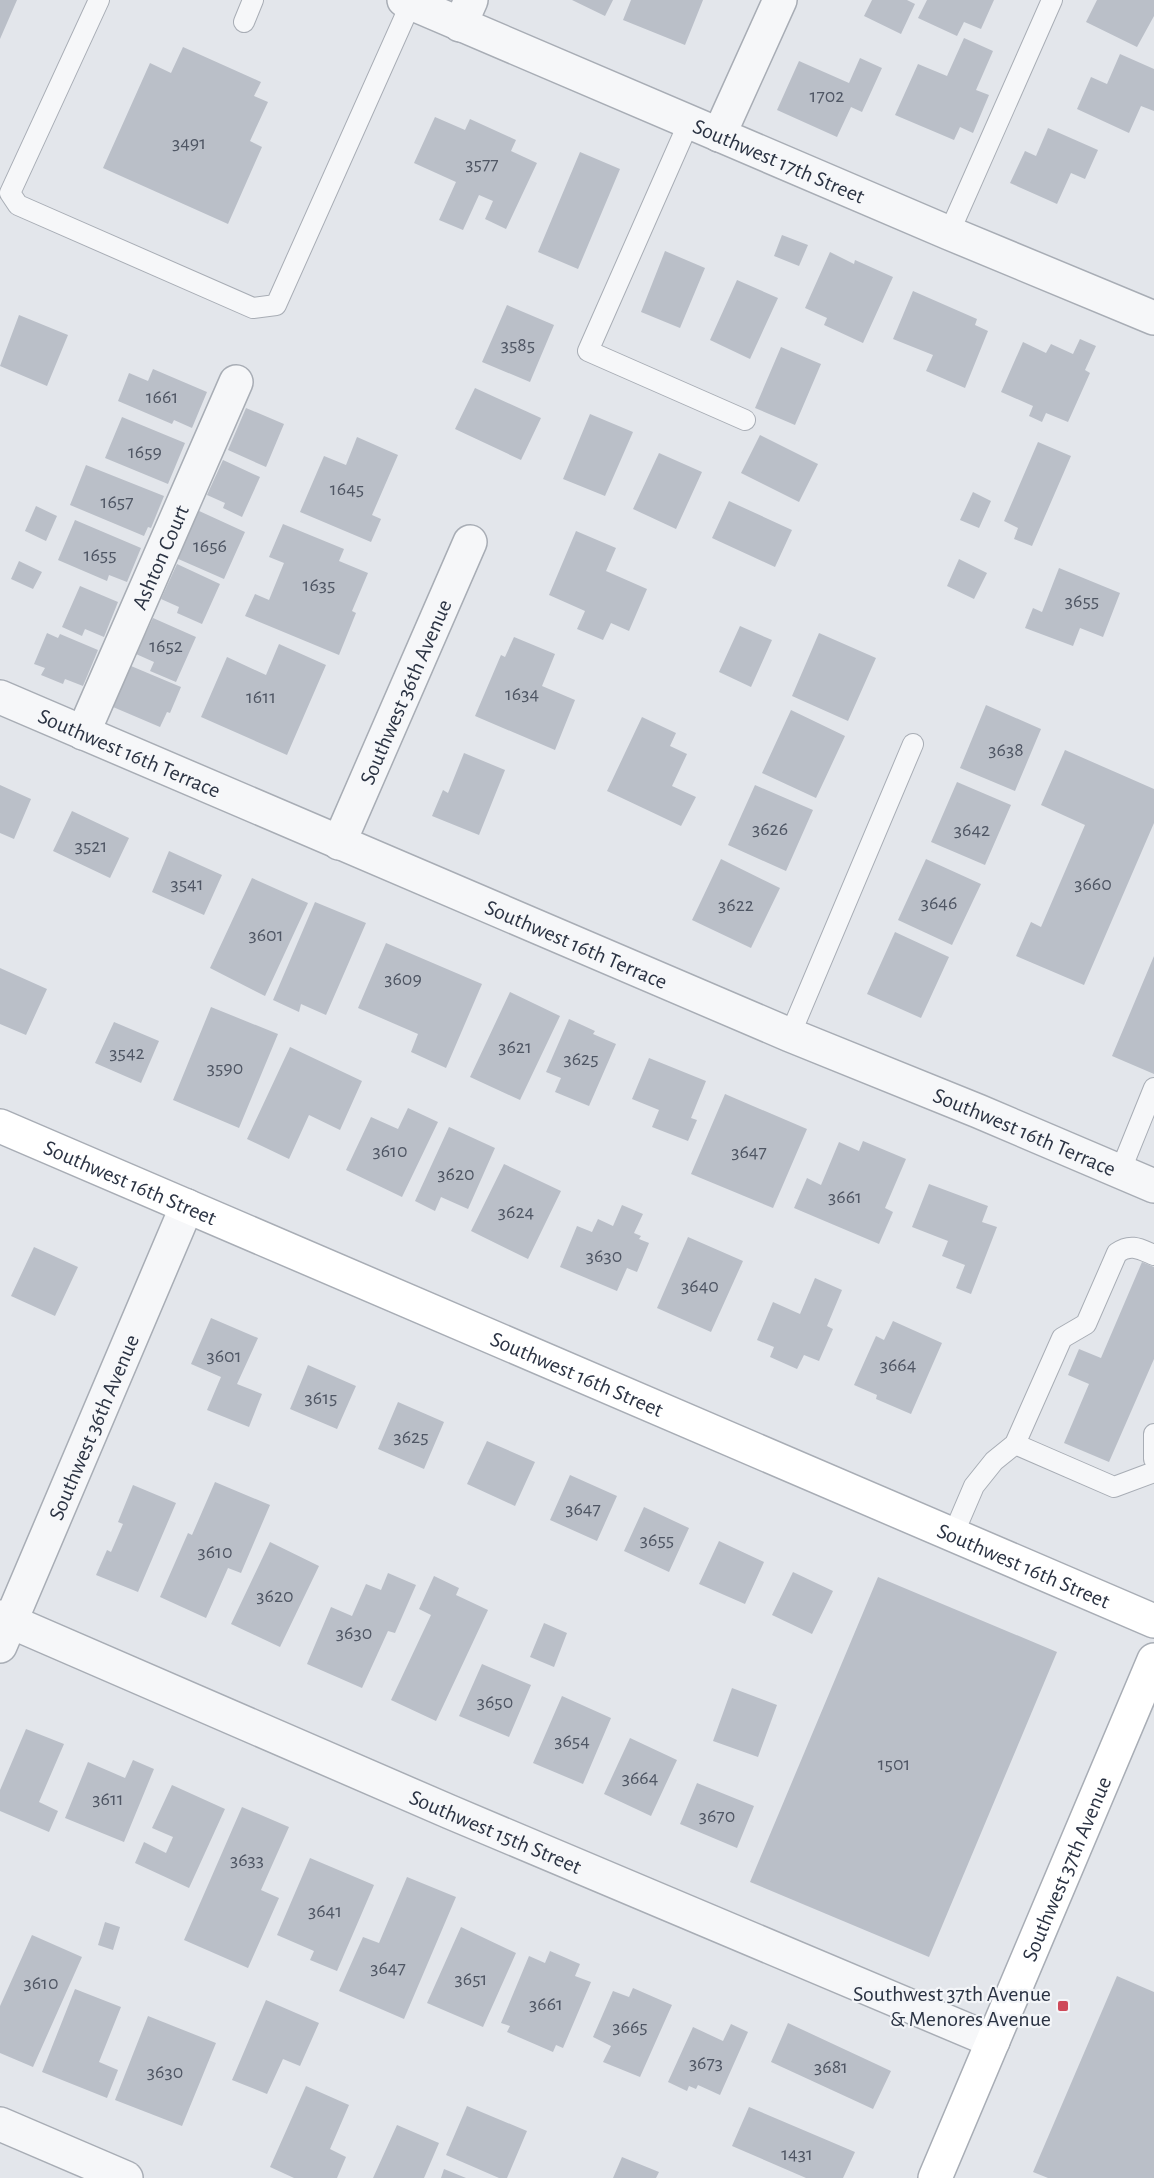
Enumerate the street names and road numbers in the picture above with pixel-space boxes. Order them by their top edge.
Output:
street label: Southwest 17th Street [690,115,868,208]
street label: Ashton Court [128,502,193,613]
street label: Southwest 36th Avenue [356,596,456,788]
street label: Southwest 16th Terrace [35,705,224,802]
street label: Southwest 16th Terrace [482,896,670,993]
street label: Southwest 16th Terrace [930,1084,1119,1180]
street label: Southwest 16th Street [41,1136,220,1230]
street label: Southwest 16th Street [487,1328,666,1421]
street label: Southwest 36th Avenue [45,1331,143,1523]
street label: Southwest 16th Street [934,1519,1113,1613]
street label: Southwest 37th Avenue [1018,1773,1115,1964]
street label: Southwest 15th Street [406,1786,584,1878]

